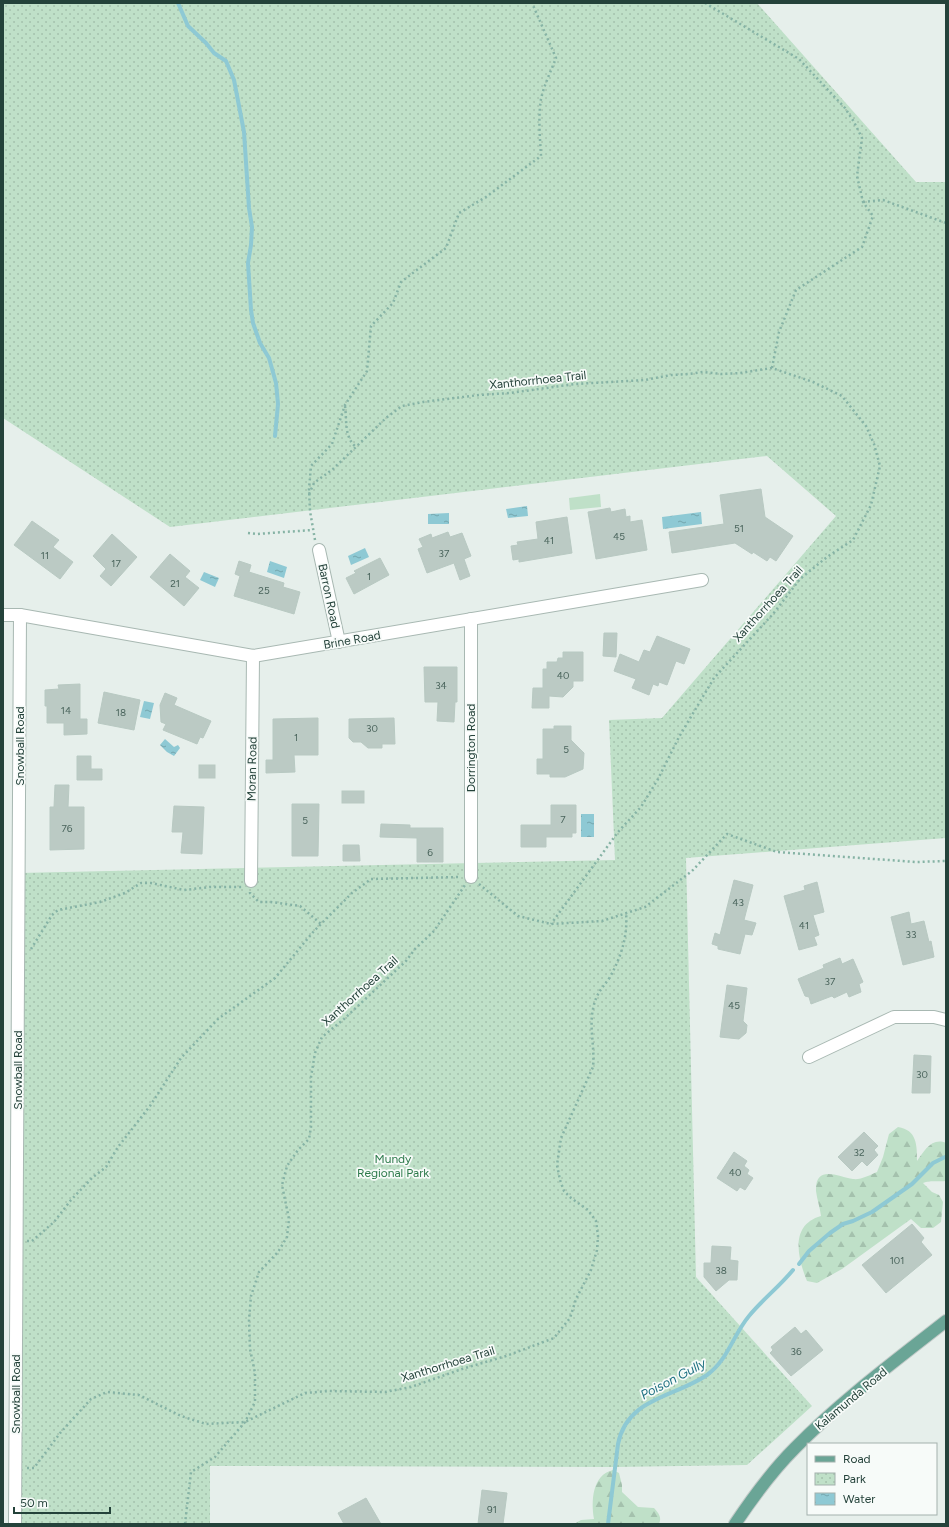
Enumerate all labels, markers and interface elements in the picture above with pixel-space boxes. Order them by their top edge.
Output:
street label: Xanthorrhoea Trail [489,368,587,392]
house number: 51 [734,522,744,535]
house number: 45 [613,530,625,543]
house number: 41 [544,534,554,547]
house number: 37 [439,547,450,560]
house number: 11 [41,549,49,562]
house number: 17 [111,557,121,570]
street label: Barron Road [315,562,343,630]
street label: Xanthorrhoea Trail [730,563,806,645]
house number: 1 [367,570,371,583]
house number: 21 [170,577,180,590]
house number: 25 [258,584,270,597]
street label: Brine Road [322,628,382,652]
house number: 40 [557,669,569,682]
house number: 34 [435,679,447,692]
house number: 14 [61,704,71,717]
street label: Dorrington Road [464,704,478,792]
street label: Snowball Road [13,706,27,786]
house number: 18 [116,706,126,719]
house number: 30 [366,722,378,735]
house number: 1 [294,731,298,744]
street label: Moran Road [244,737,260,801]
house number: 5 [563,743,569,756]
house number: 7 [560,813,566,826]
house number: 5 [302,814,308,827]
house number: 76 [61,822,73,835]
house number: 6 [427,846,433,859]
house number: 43 [732,896,744,909]
house number: 41 [799,919,809,932]
house number: 33 [906,928,916,941]
street label: Xanthorrhoea Trail [319,953,401,1029]
house number: 37 [825,975,836,988]
house number: 45 [728,999,740,1012]
street label: Snowball Road [11,1030,25,1110]
house number: 30 [916,1068,928,1081]
house number: 32 [853,1146,865,1159]
park label: Mundy Regional Park [357,1152,429,1180]
house number: 40 [729,1166,741,1179]
house number: 101 [890,1254,904,1267]
house number: 38 [715,1264,727,1277]
street label: Xanthorrhoea Trail [399,1343,497,1385]
house number: 36 [790,1345,802,1358]
street label: Snowball Road [9,1354,23,1434]
water label: Poison Gully [638,1355,709,1402]
street label: Kalamunda Road [812,1365,890,1433]
legend [807,1443,937,1515]
text: Road [843,1452,871,1466]
text: Park [843,1472,866,1486]
scale bar [14,1489,110,1515]
text: Water [843,1492,875,1506]
text: 50 m [20,1496,48,1510]
house number: 91 [487,1503,497,1516]

